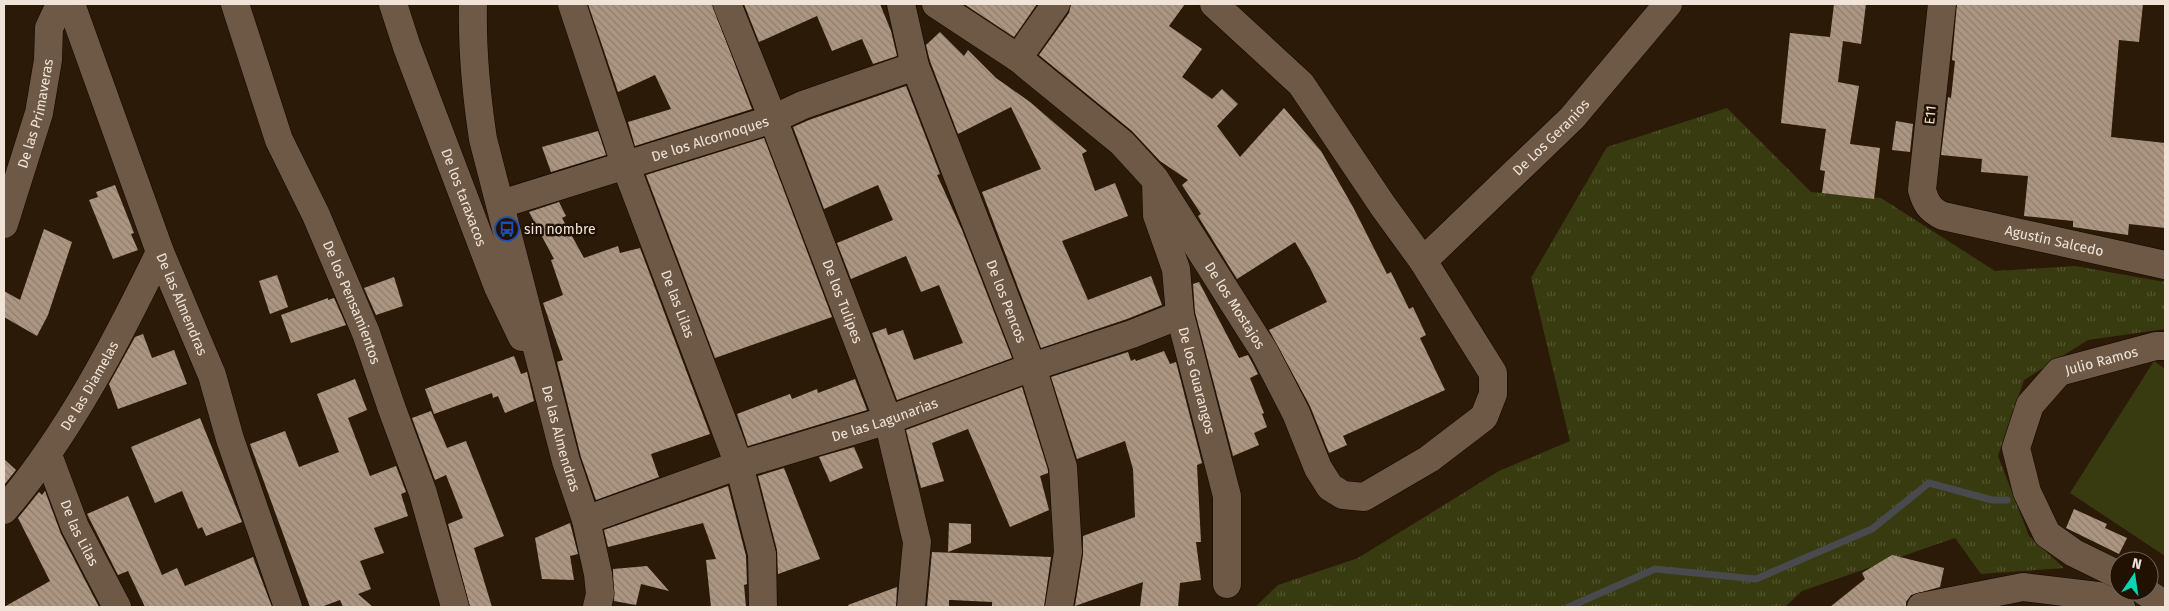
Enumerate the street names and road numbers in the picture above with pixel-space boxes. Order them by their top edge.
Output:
street label: De las Primaveras [14,57,57,171]
street label: De Los Geranios [1509,96,1593,179]
street label: E11 [1921,105,1940,125]
street label: De los Alcornoques [649,113,771,165]
street label: De los taraxacos [437,146,490,249]
street label: Agustin Salcedo [2003,222,2105,260]
street label: De los Pensamientos [319,238,384,367]
street label: De las Almendras [152,251,211,358]
street label: De los Tulipes [818,257,866,346]
street label: De los Pencos [982,258,1030,346]
street label: De los Mostajos [1201,259,1269,353]
street label: De las Lilas [657,268,698,341]
street label: De los Guarangos [1174,325,1219,436]
street label: De las Diamelas [57,338,123,434]
street label: Julio Ramos [2063,343,2140,379]
street label: De las Almendras [538,384,584,494]
street label: De las Lagunarias [829,394,941,446]
street label: De las Lilas [57,498,102,569]

